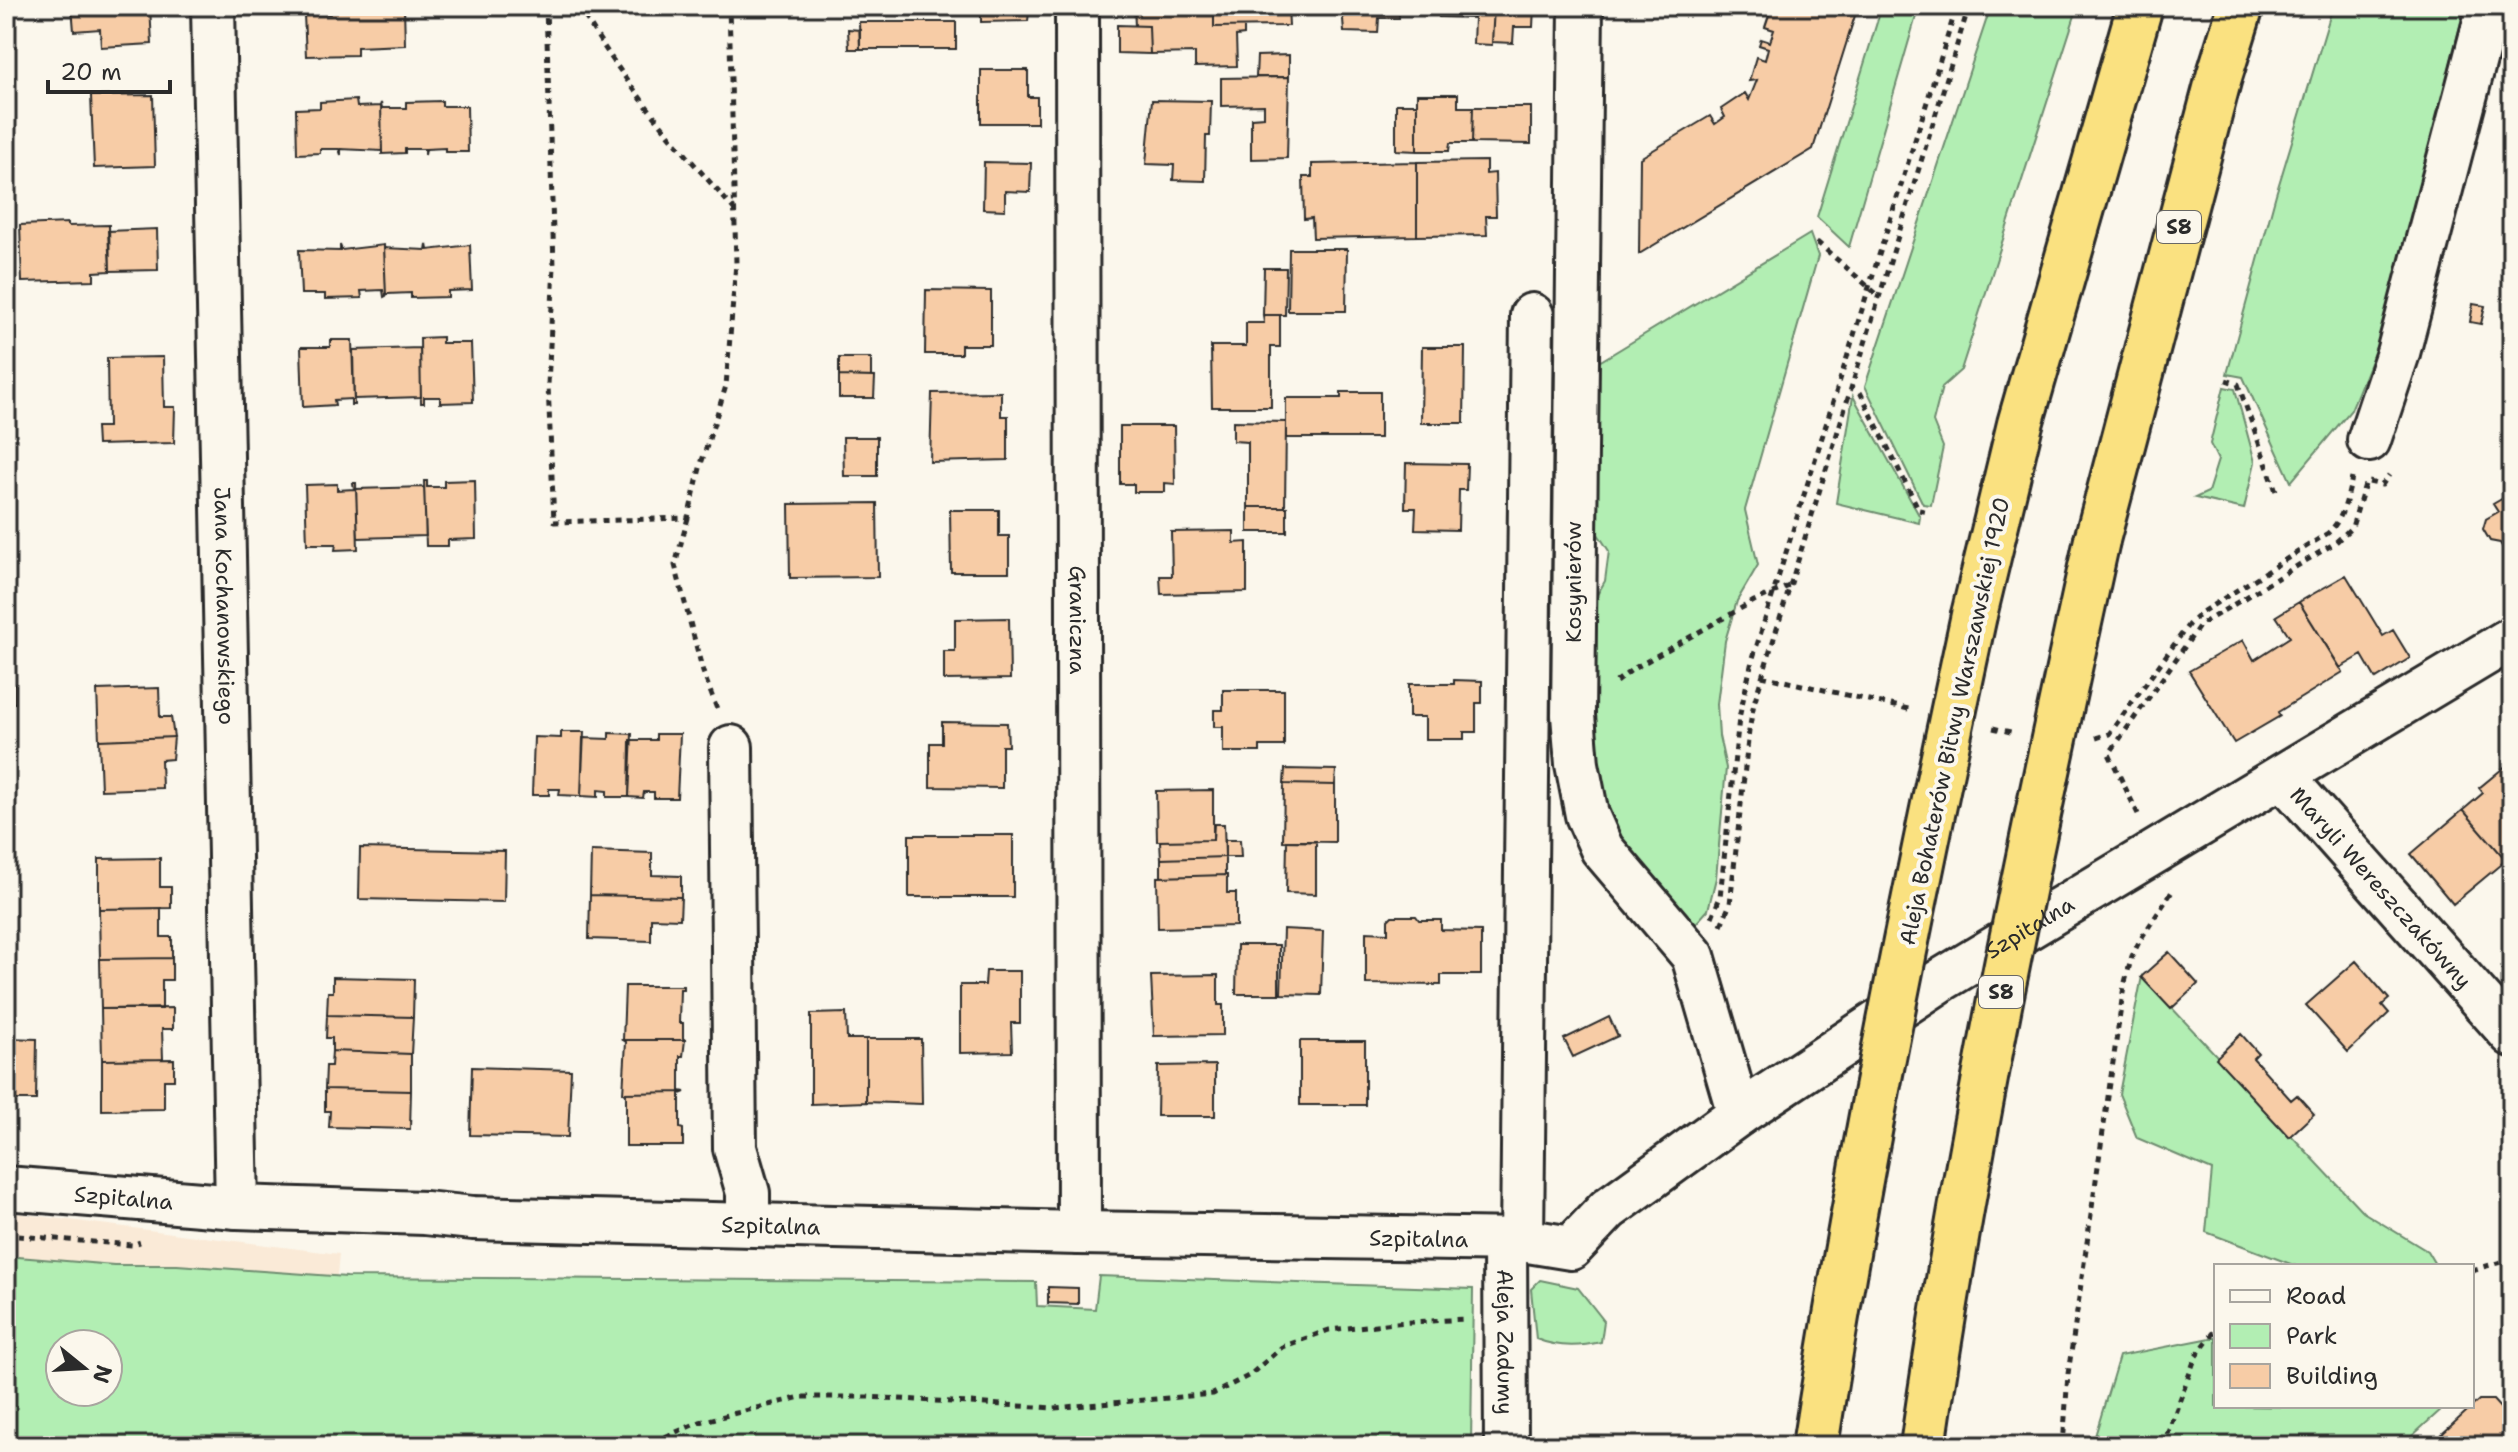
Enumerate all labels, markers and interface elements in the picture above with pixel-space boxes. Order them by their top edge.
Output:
scale bar [48,44,170,94]
text: 20 m [60,56,122,88]
road number: S8 [2157,211,2201,243]
street label: Jana Kochanowskiego [208,486,241,725]
street label: Aleja Bohaterów Bitwy Warszawskiej 1920 [1893,495,2016,948]
street label: Kosynierów [1559,521,1588,643]
street label: Graniczna [1063,565,1092,675]
street label: Maryli Wereszczakówny [2284,781,2478,995]
street label: Szpitalna [1980,890,2080,966]
road number: S8 [1979,976,2023,1008]
street label: Szpitalna [73,1180,174,1217]
street label: Szpitalna [721,1210,821,1242]
street label: Szpitalna [1369,1224,1469,1254]
legend [2214,1264,2474,1408]
street label: Aleja Zadumy [1490,1269,1520,1415]
text: Road [2286,1280,2346,1312]
text: Park [2286,1320,2338,1352]
north arrow [44,1328,124,1408]
text: Building [2286,1360,2378,1392]
text: N [86,1361,119,1387]

